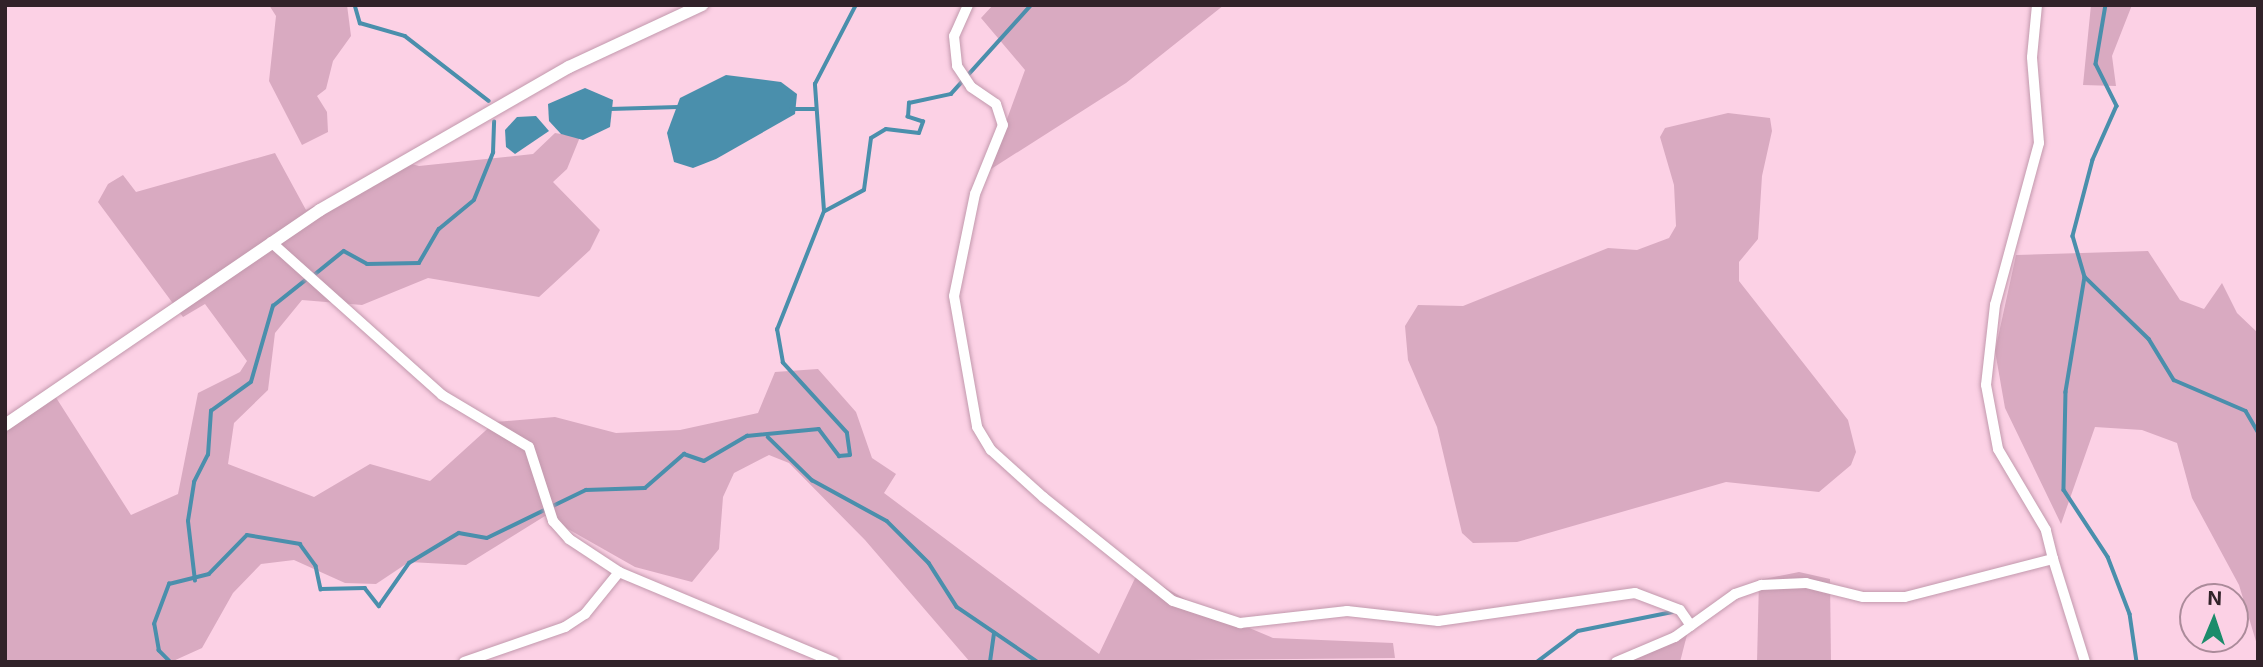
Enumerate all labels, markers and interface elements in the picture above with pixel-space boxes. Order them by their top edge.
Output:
north arrow [2179,583,2249,653]
text: N [2207,587,2222,610]

